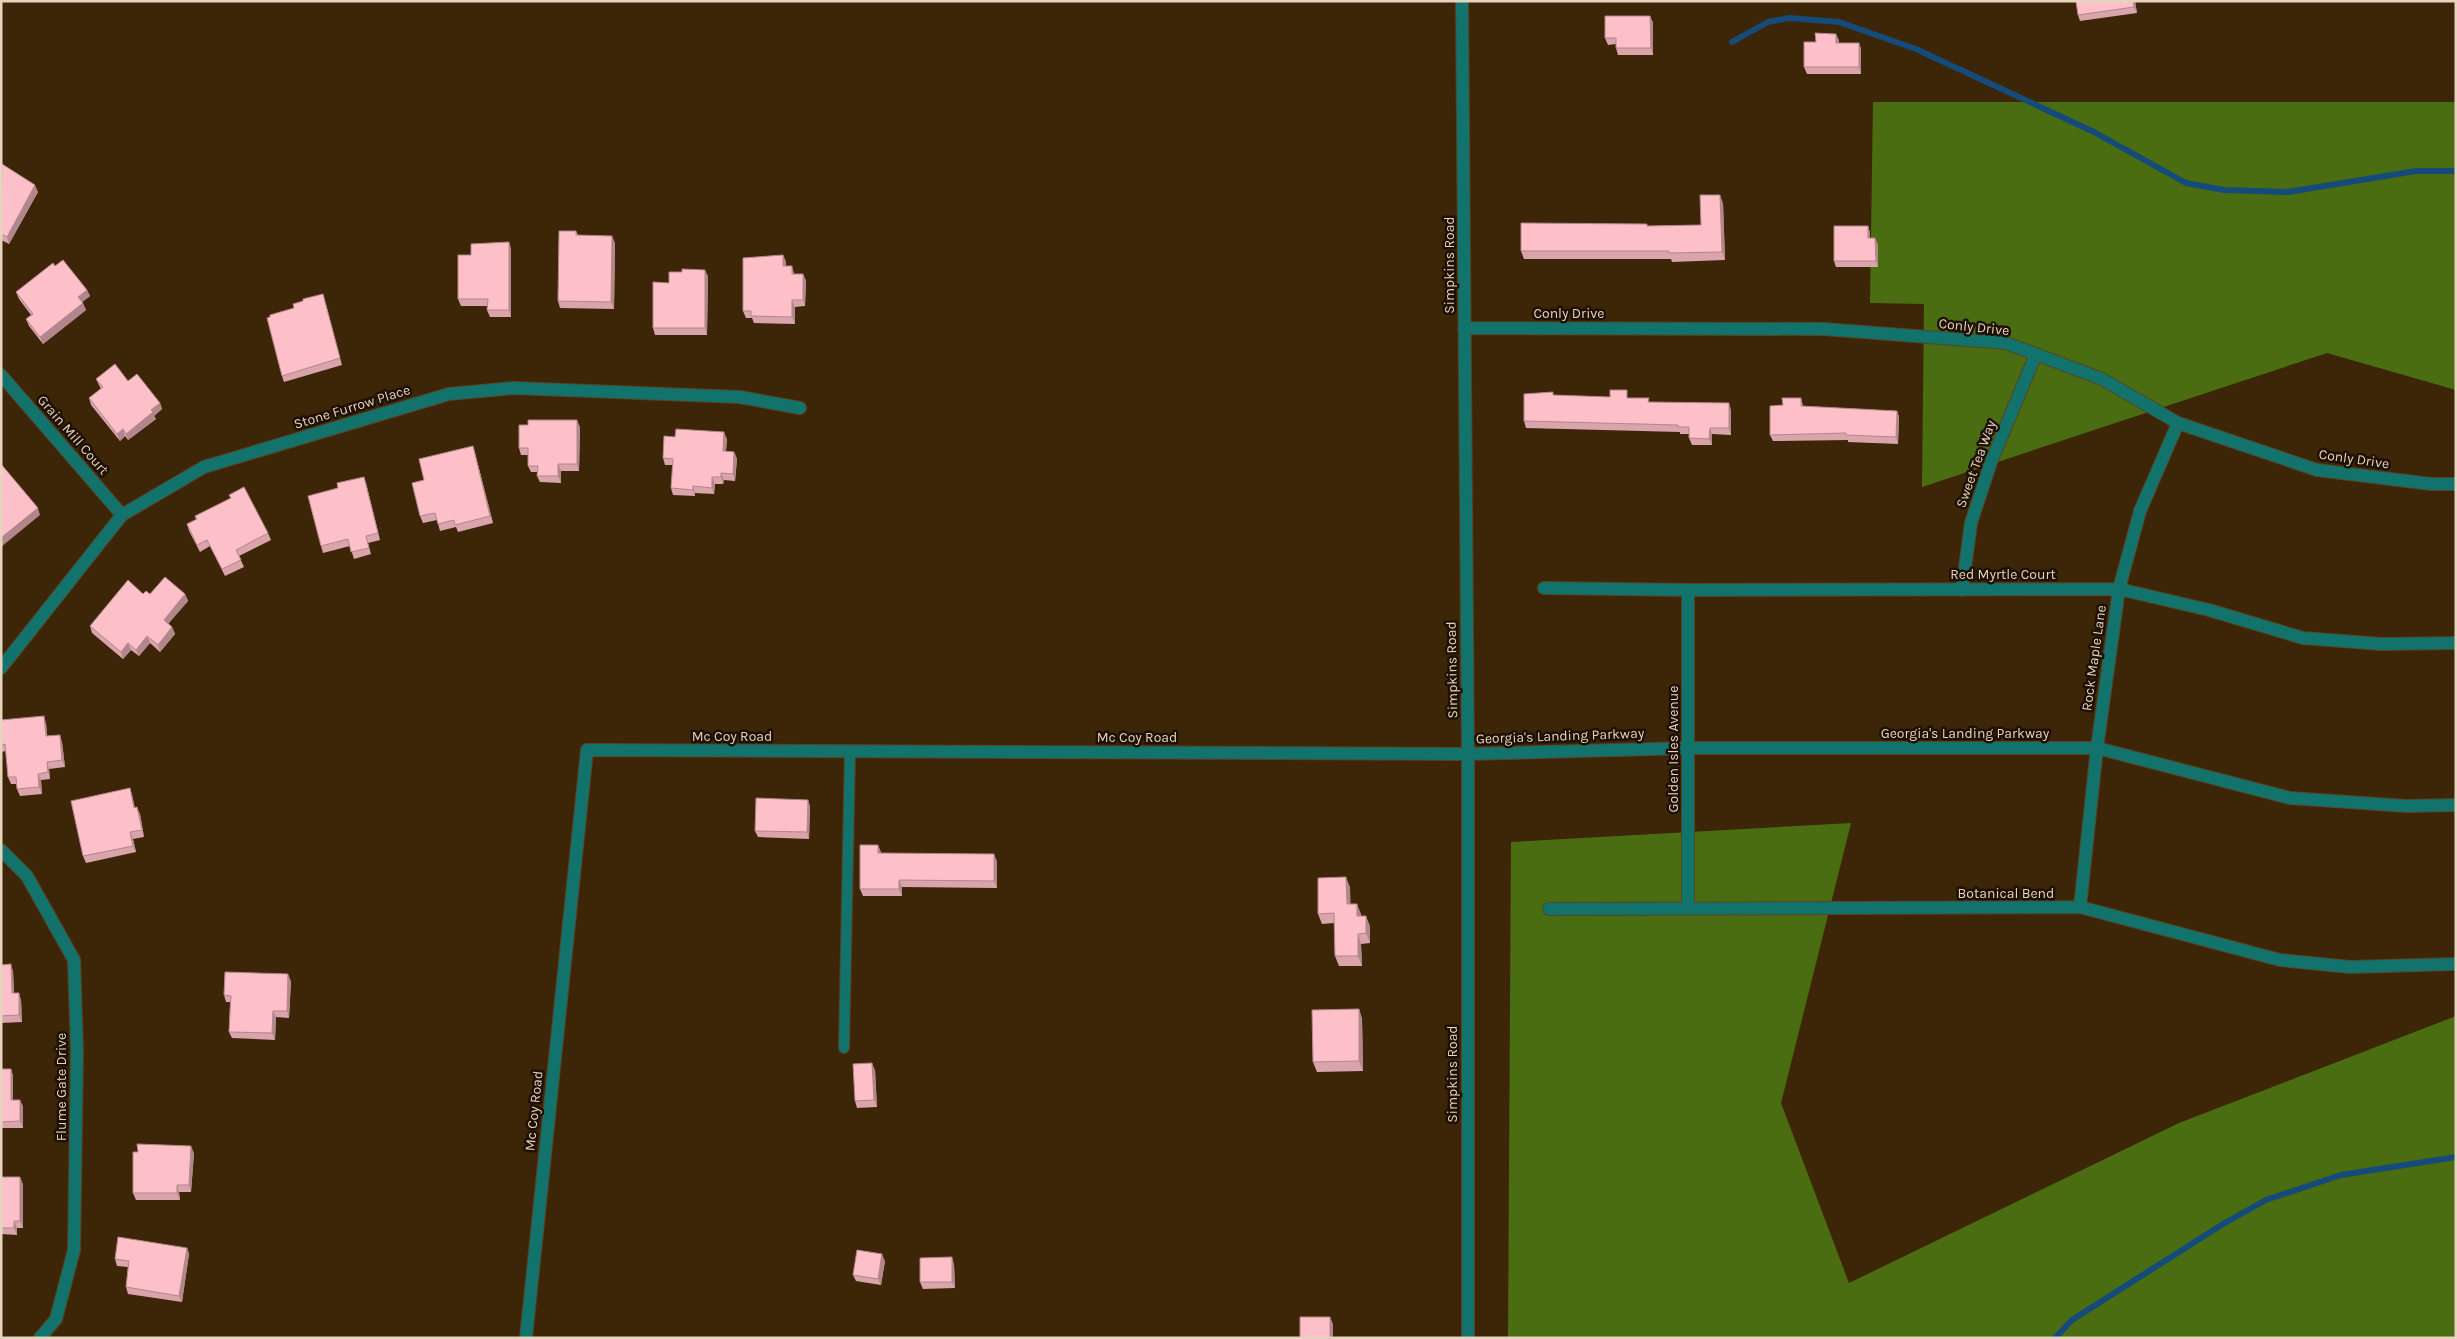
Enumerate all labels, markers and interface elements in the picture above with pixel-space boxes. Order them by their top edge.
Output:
street label: Simpkins Road [1441,216,1458,314]
street label: Conly Drive [1533,305,1605,322]
street label: Conly Drive [1938,315,2010,339]
street label: Stone Furrow Place [292,381,412,433]
street label: Grain Mill Court [34,392,112,478]
street label: Sweet Tea Way [1952,417,2000,510]
street label: Conly Drive [2318,446,2390,472]
street label: Red Myrtle Court [1950,566,2056,583]
street label: Rock Maple Lane [2078,604,2110,712]
street label: Simpkins Road [1443,621,1461,719]
street label: Golden Isles Avenue [1665,686,1682,813]
street label: Georgia's Landing Parkway [1475,725,1645,747]
street label: Georgia's Landing Parkway [1881,725,2050,742]
street label: Mc Coy Road [692,728,772,745]
street label: Mc Coy Road [1097,729,1177,746]
street label: Botanical Bend [1958,885,2054,902]
street label: Simpkins Road [1444,1025,1461,1123]
street label: Flume Gate Drive [53,1033,70,1141]
street label: Mc Coy Road [521,1070,547,1152]

